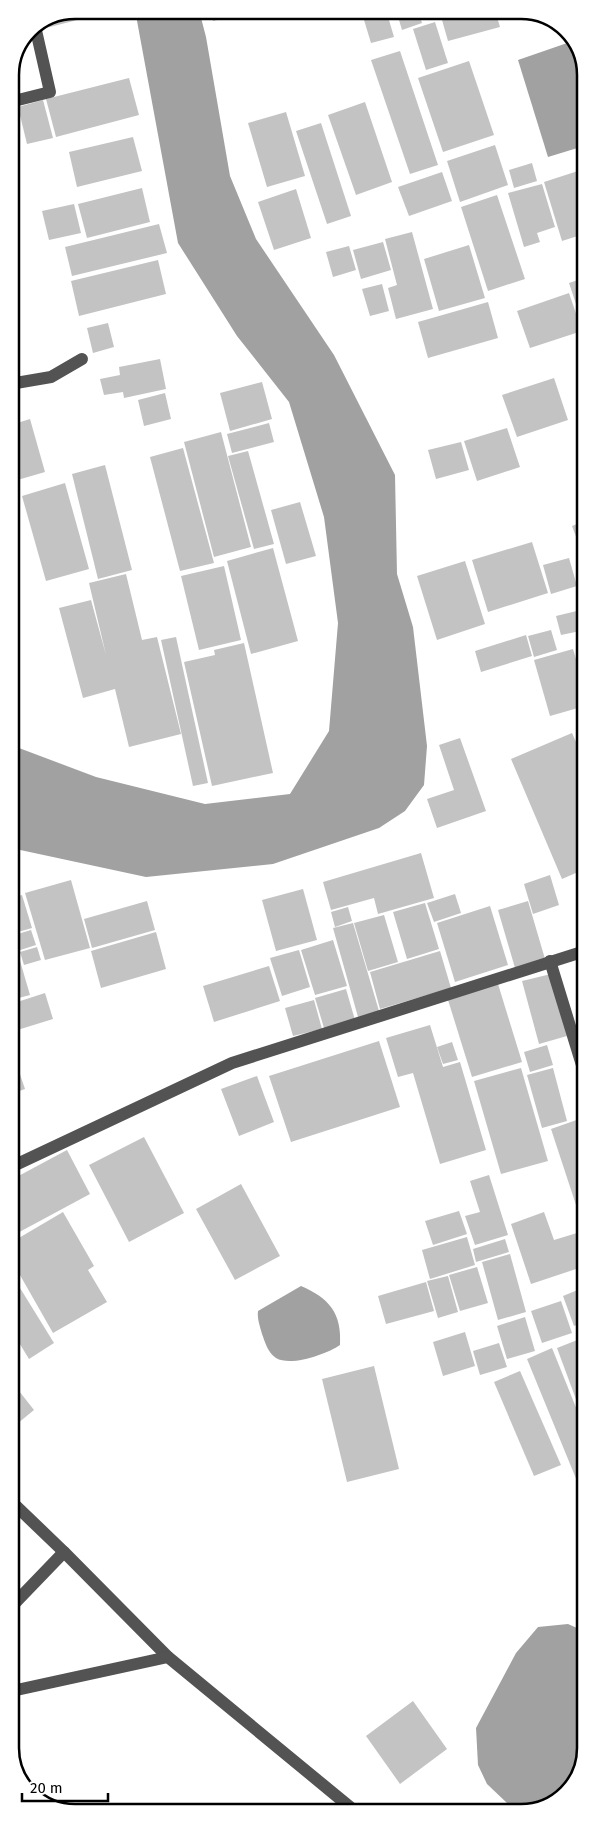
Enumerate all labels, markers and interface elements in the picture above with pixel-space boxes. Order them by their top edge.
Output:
scale bar [22,1770,109,1802]
text: 20 m [30,1779,63,1797]

